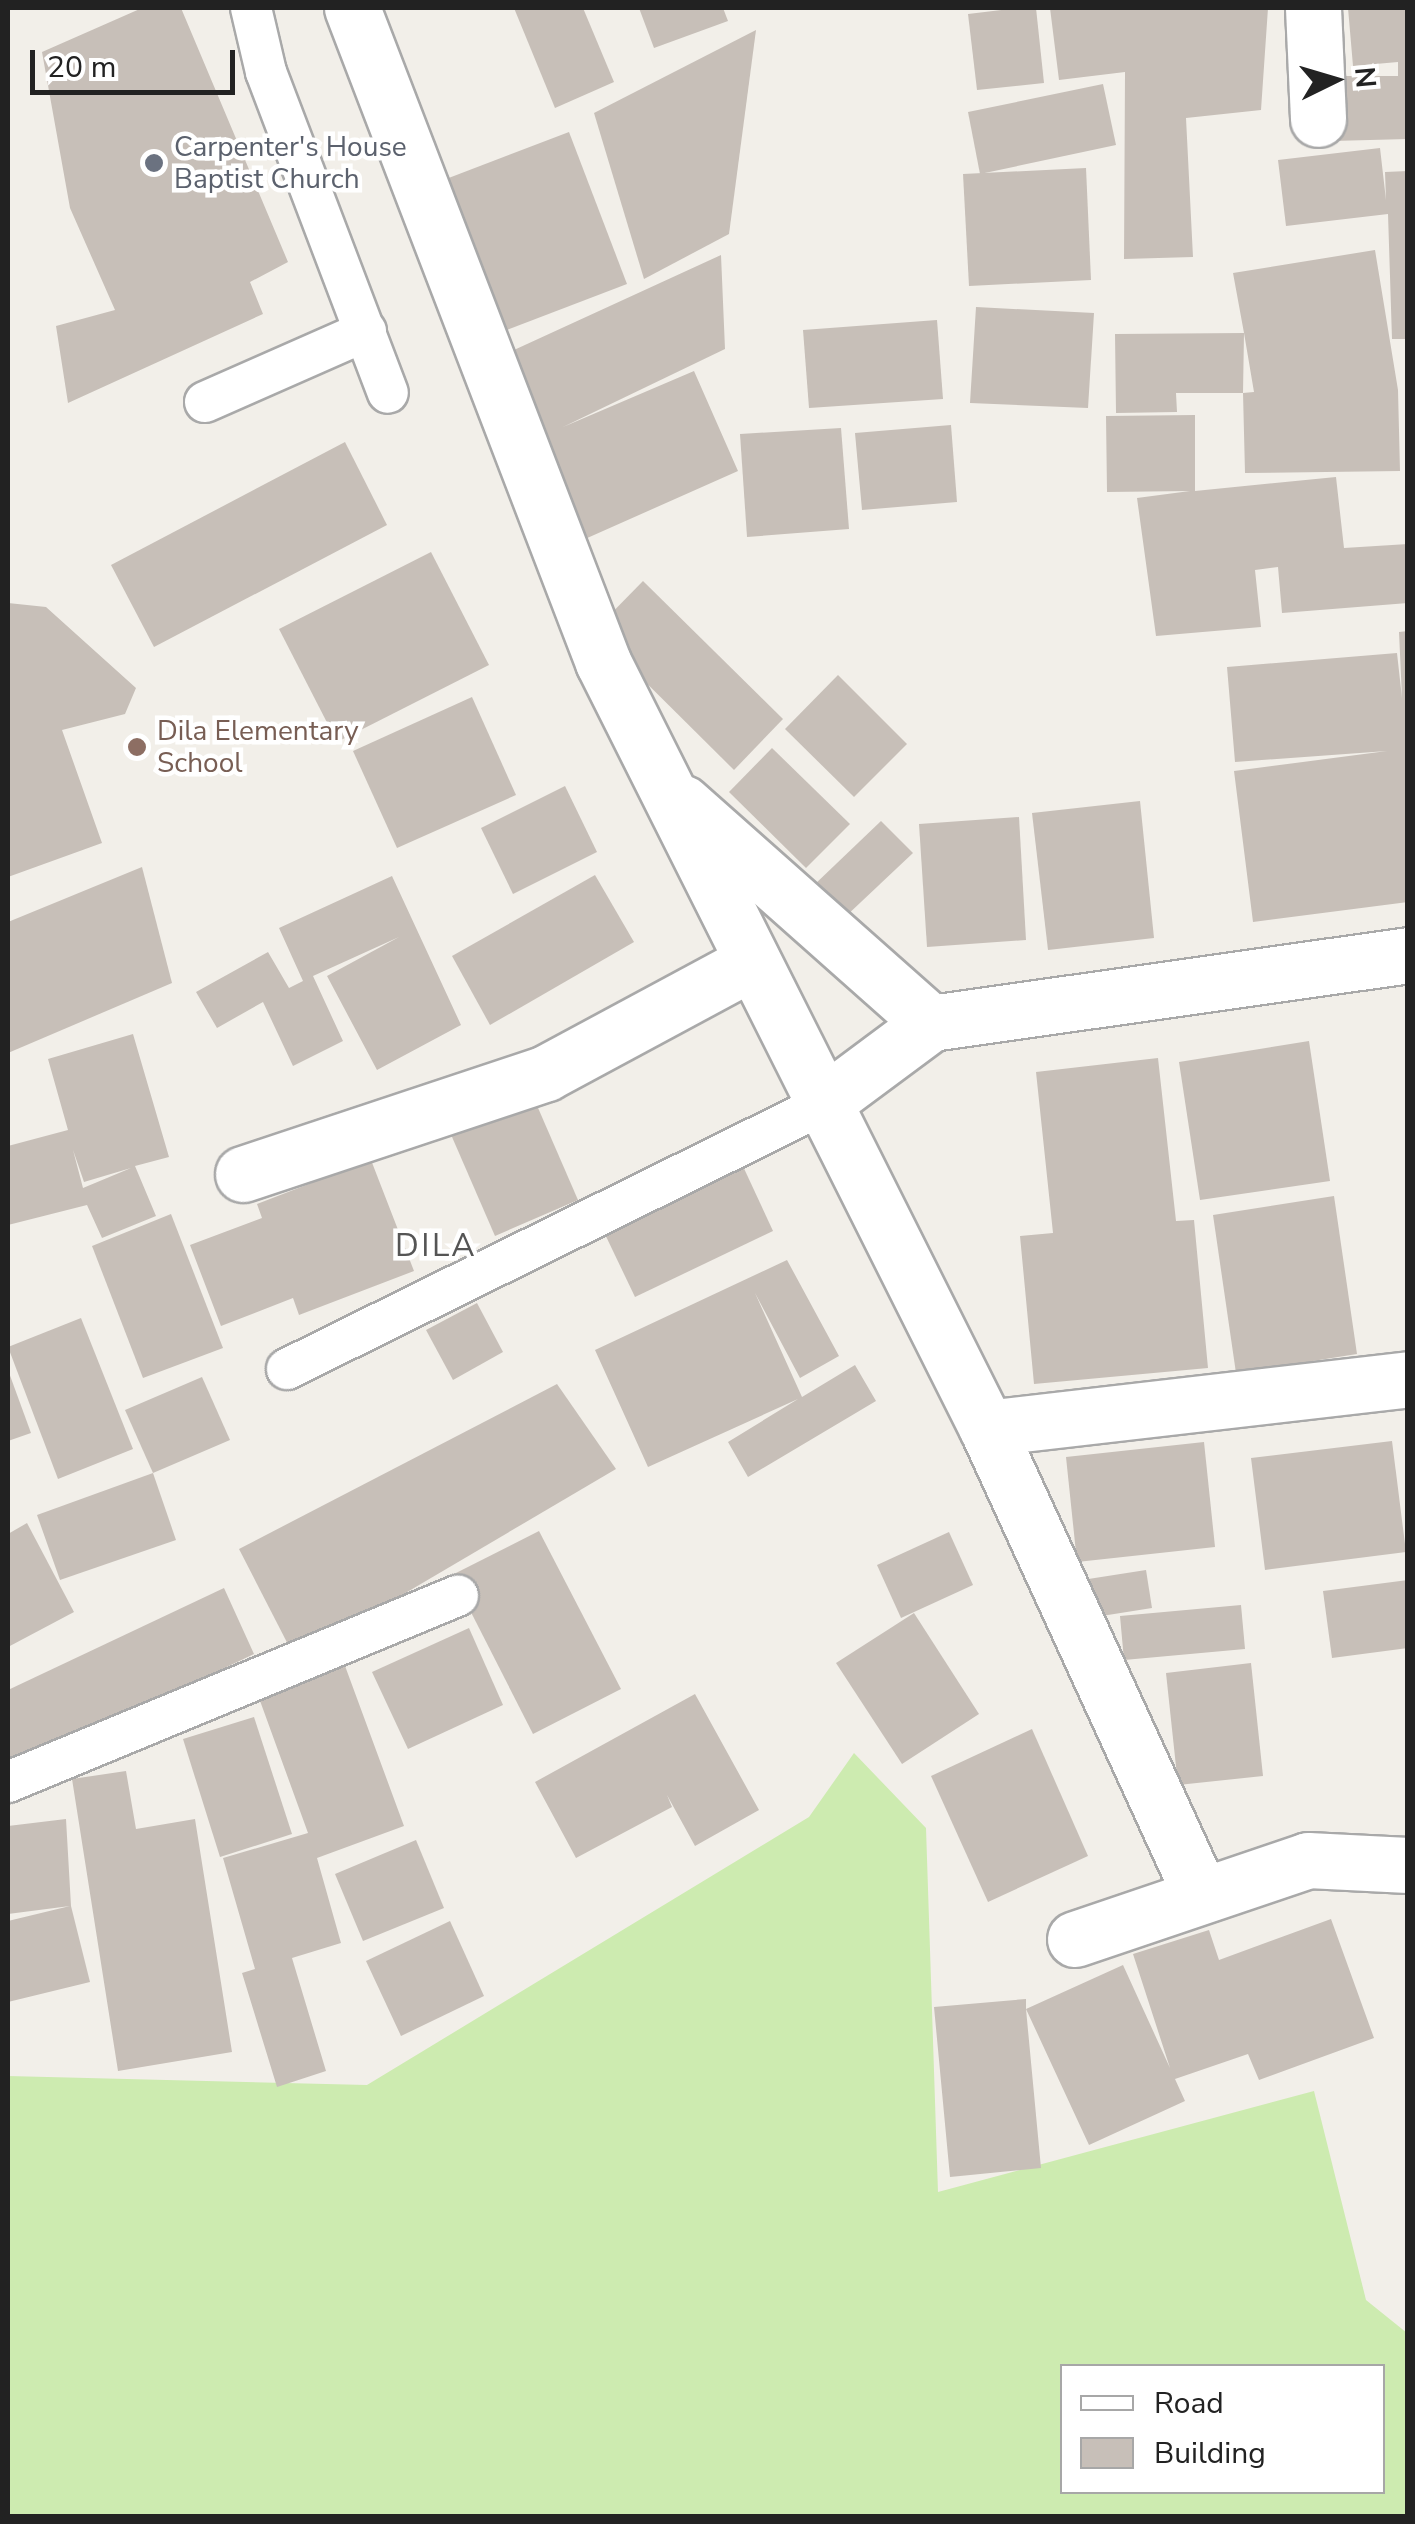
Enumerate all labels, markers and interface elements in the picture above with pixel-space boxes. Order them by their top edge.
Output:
scale bar [35,30,240,92]
north arrow [1285,30,1385,130]
text: 20 m [47,47,116,88]
text: N [1345,65,1385,89]
place label: Carpenter's House Baptist Church [174,130,407,196]
marker: Carpenter's House Baptist Church [143,152,165,174]
place label: Dila Elementary School [157,714,359,780]
marker: Dila Elementary School [126,736,148,758]
district label: DILA [395,1227,477,1265]
legend [1060,2364,1385,2494]
text: Road [1154,2383,1224,2424]
text: Building [1154,2433,1266,2474]

